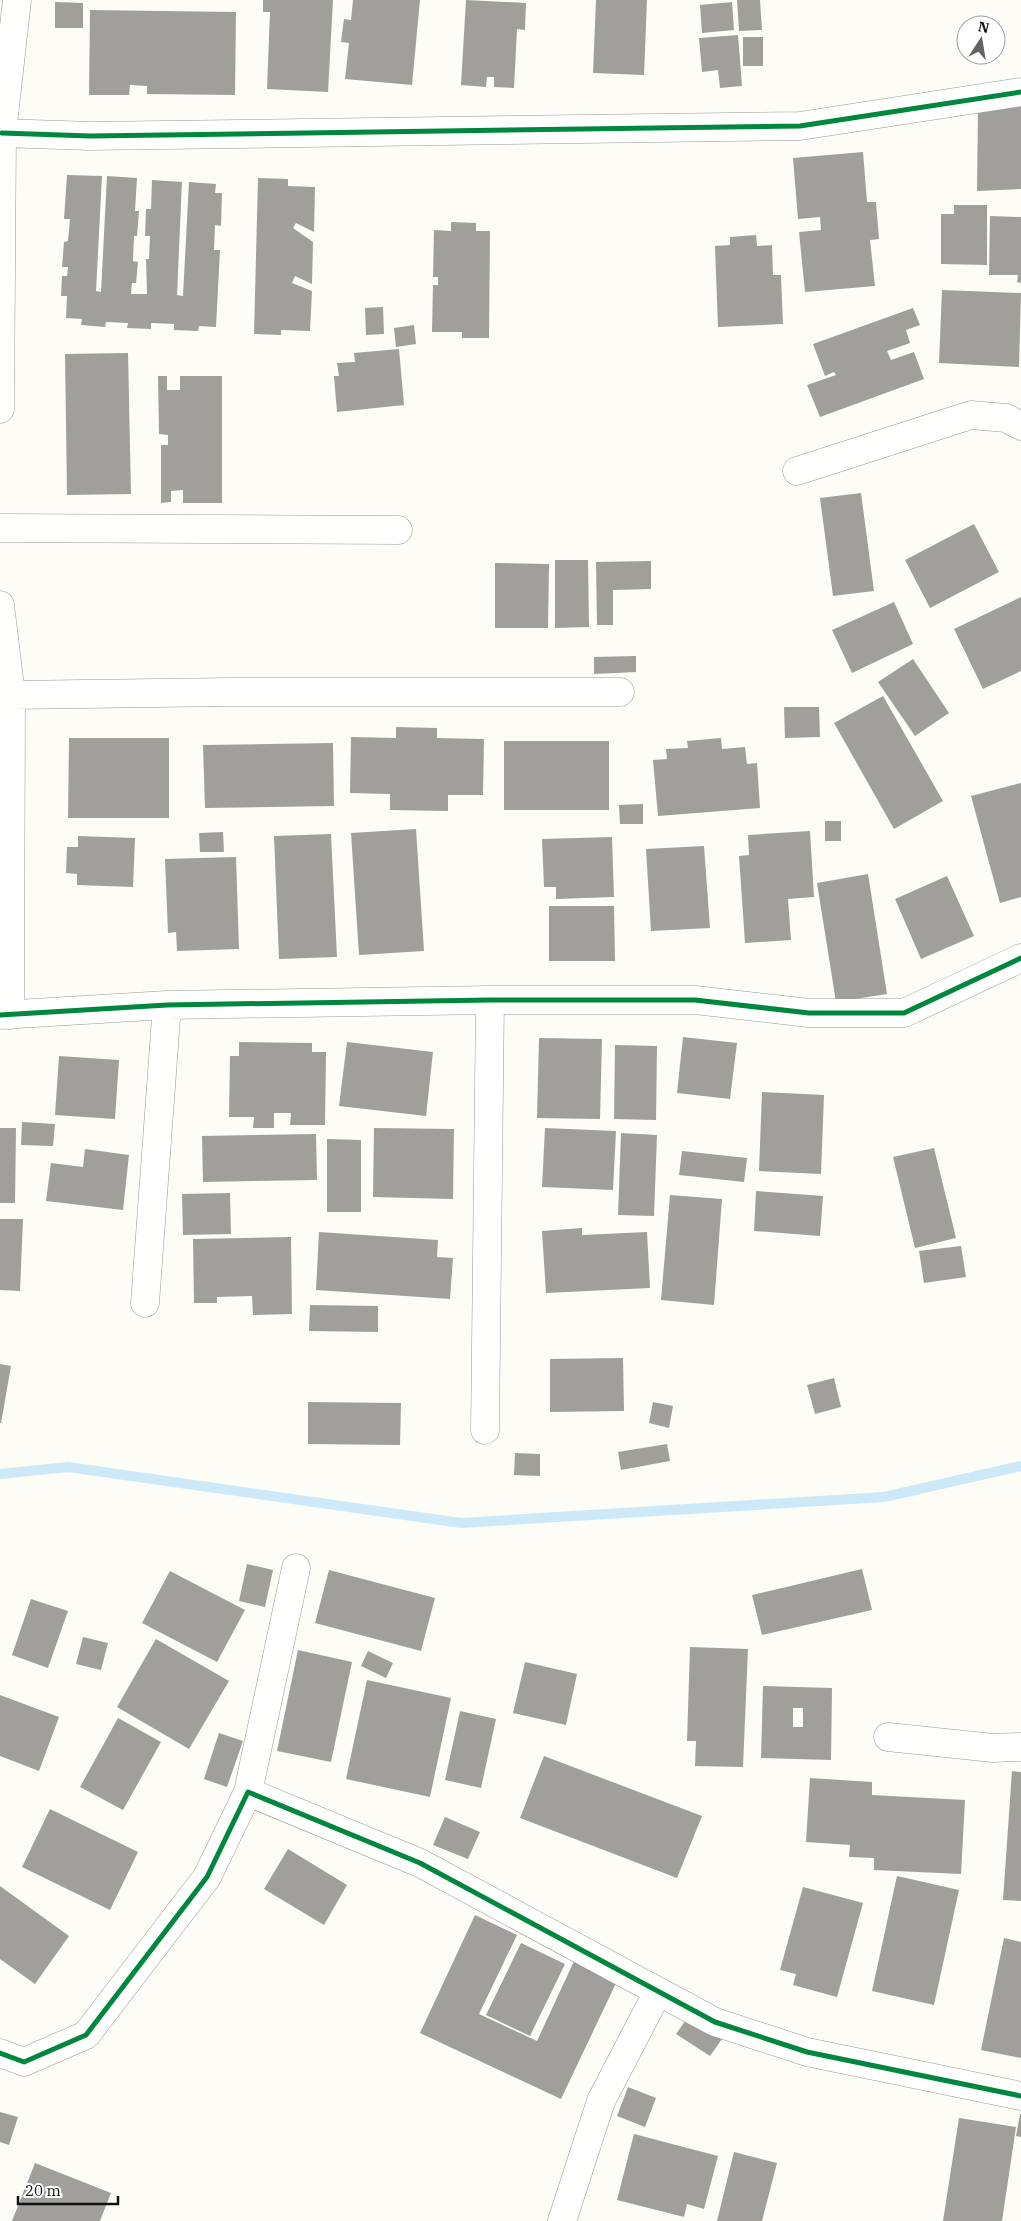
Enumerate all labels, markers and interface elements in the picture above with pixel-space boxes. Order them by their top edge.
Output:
north arrow [956,15,1006,65]
text: N [976,17,991,37]
scale bar [18,2174,118,2206]
text: 20 m [25,2181,61,2200]

